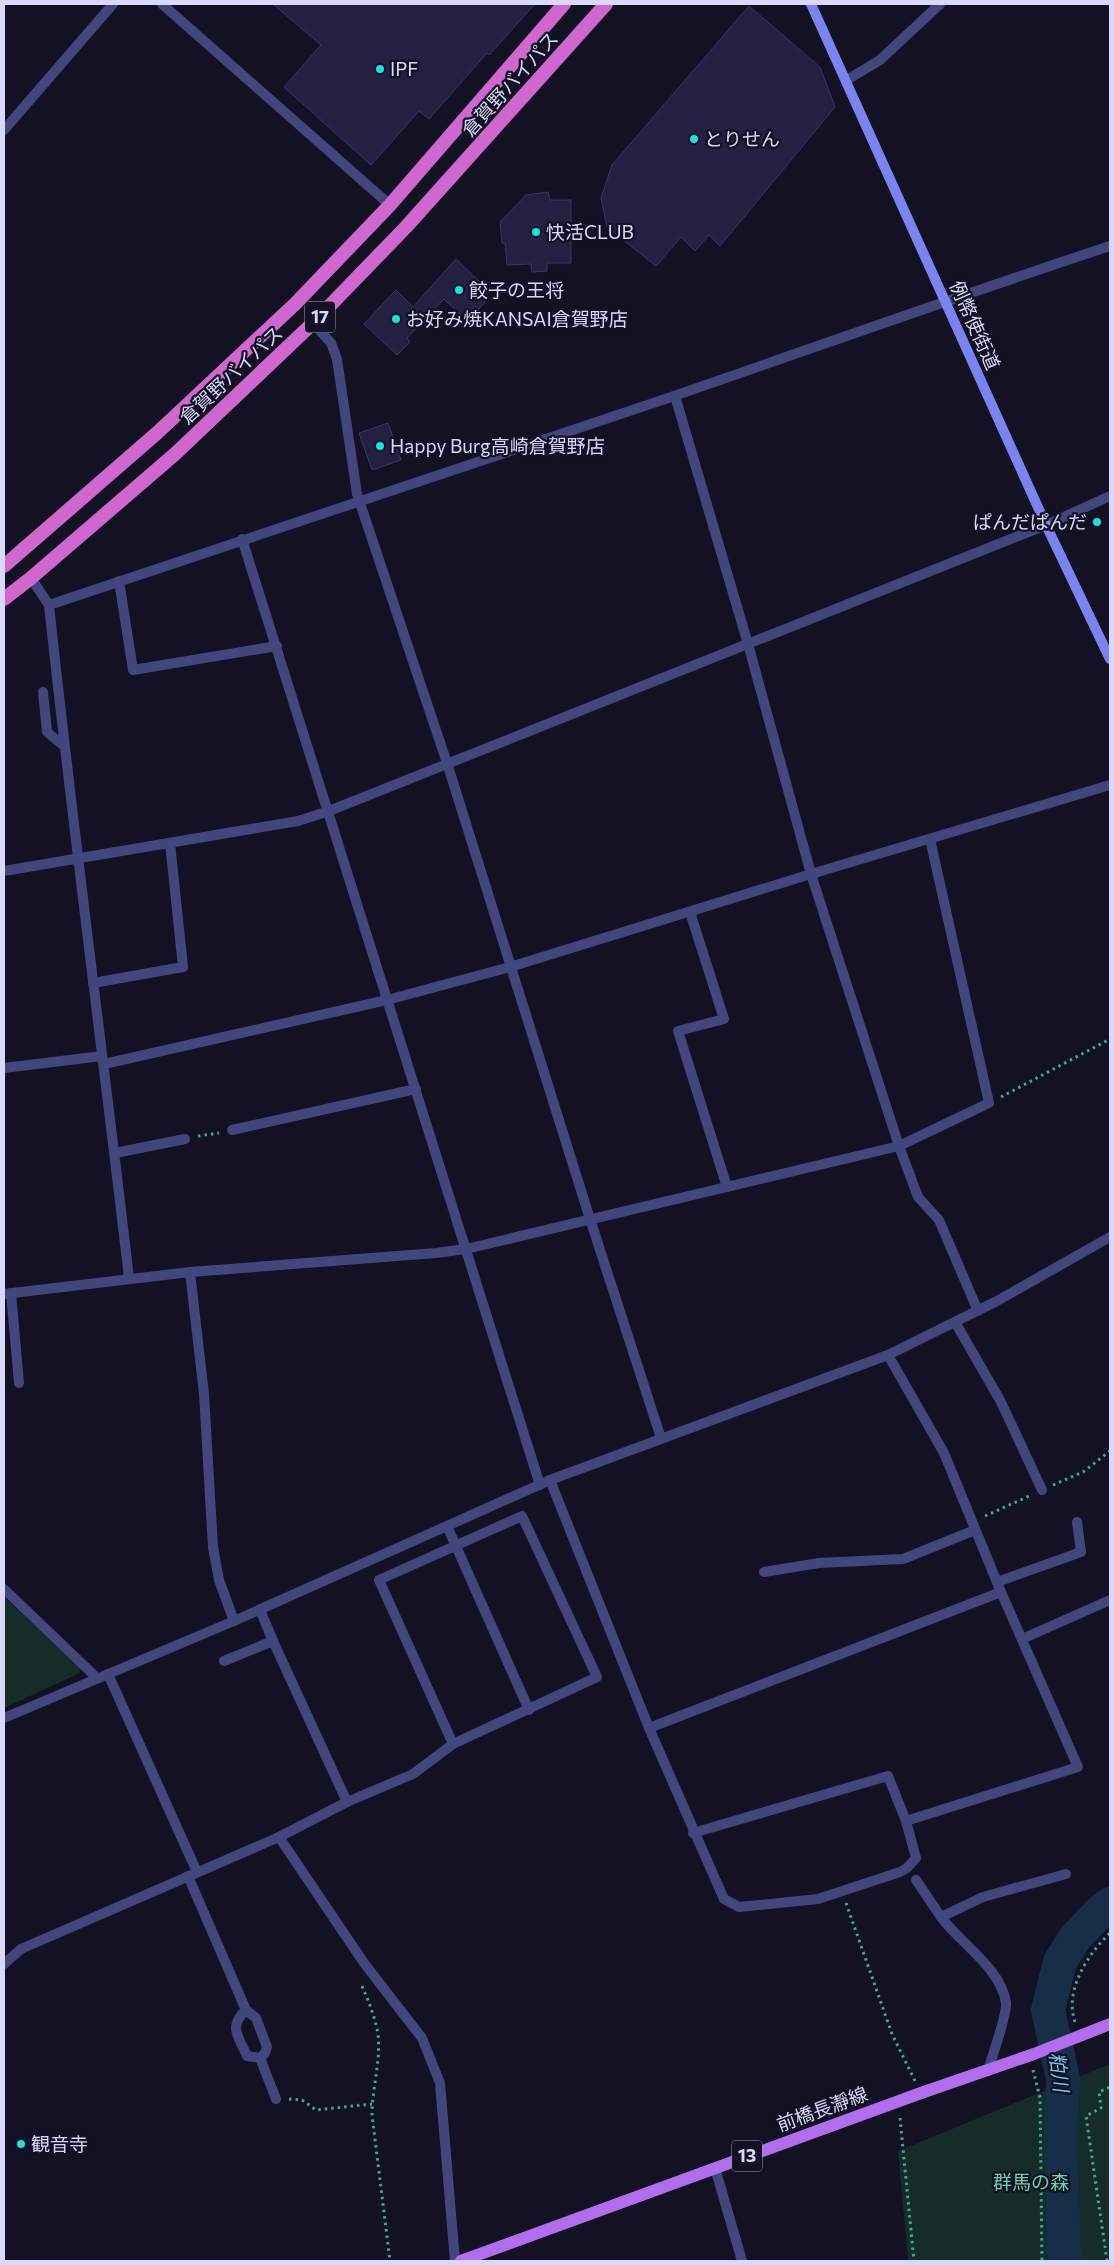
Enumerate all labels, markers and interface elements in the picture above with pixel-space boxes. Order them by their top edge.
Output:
street label: 倉賀野バイパス [457,27,563,141]
place label: IPF [390,57,418,80]
marker: IPF [374,63,386,75]
place label: とりせん [704,127,780,150]
marker: とりせん [688,133,700,145]
place label: 快活CLUB [546,220,634,243]
marker: 快活CLUB [530,226,542,238]
street label: 例幣使街道 [946,277,1005,373]
place label: 餃子の王将 [469,278,564,301]
marker: 餃子の王将 [453,284,465,296]
road number: 17 [305,302,335,332]
place label: お好み焼KANSAI倉賀野店 [406,307,628,330]
marker: お好み焼KANSAI倉賀野店 [390,313,402,325]
street label: 倉賀野バイパス [174,321,287,428]
place label: Happy Burg高崎倉賀野店 [390,434,605,457]
marker: Happy Burg高崎倉賀野店 [374,440,386,452]
place label: ぱんだぱんだ [973,510,1087,533]
marker: ぱんだぱんだ [1091,516,1103,528]
water label: 粕川 [1046,2051,1075,2095]
street label: 前橋長瀞線 [773,2081,870,2136]
place label: 観音寺 [31,2132,88,2155]
marker: 観音寺 [15,2138,27,2150]
road number: 13 [732,2140,762,2172]
park label: 群馬の森 [993,2170,1069,2193]

